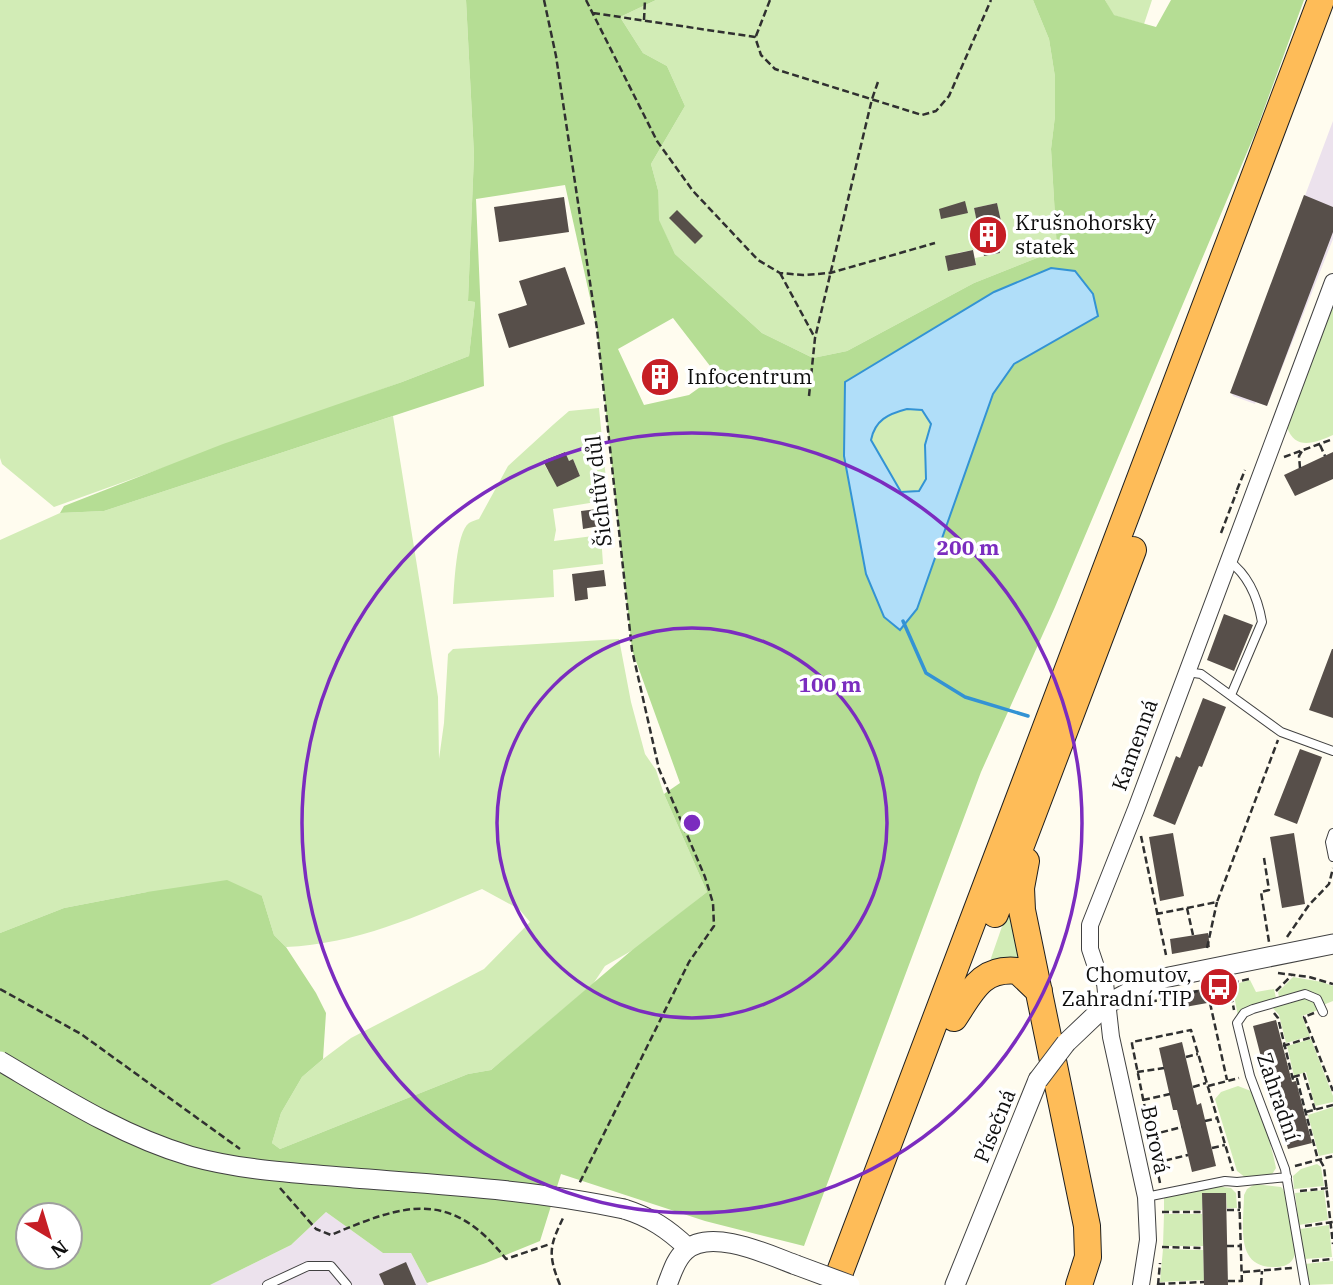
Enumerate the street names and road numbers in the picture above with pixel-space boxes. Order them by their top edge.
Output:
street label: Šichtův důl [578,434,618,548]
street label: Kamenná [1105,695,1164,794]
street label: Zahradní [1251,1049,1307,1145]
street label: Písečná [967,1085,1021,1167]
street label: Borová [1135,1103,1177,1177]

